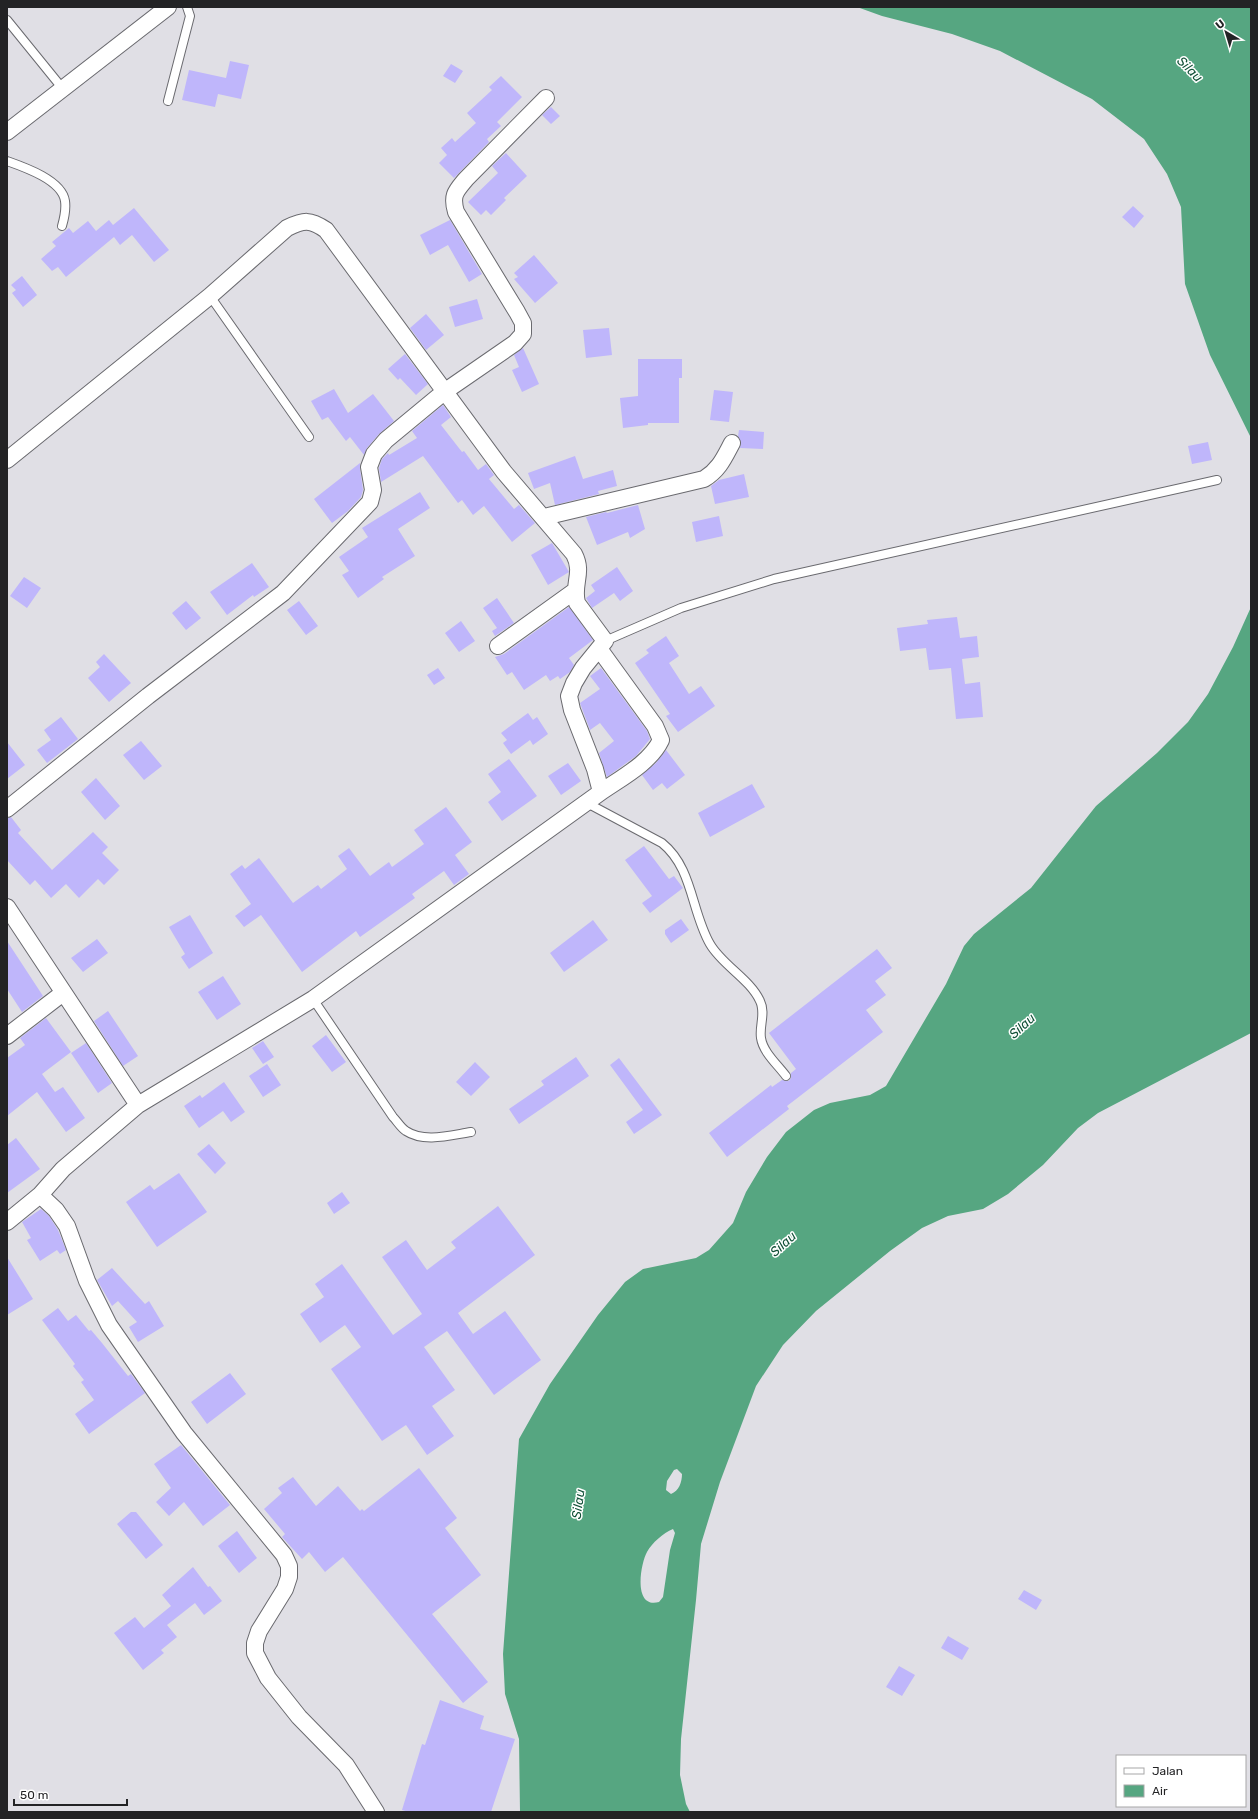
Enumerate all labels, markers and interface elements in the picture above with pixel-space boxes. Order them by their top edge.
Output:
north arrow [1206,12,1246,52]
text: U [1213,17,1227,32]
water label: Silau [1174,53,1206,85]
water label: Silau [1006,1010,1038,1042]
water label: Silau [767,1228,799,1260]
water label: Silau [568,1488,588,1520]
legend [1116,1755,1246,1807]
text: Jalan [1152,1764,1183,1778]
scale bar [14,1781,127,1807]
text: Air [1152,1784,1168,1798]
text: 50 m [20,1788,48,1802]

